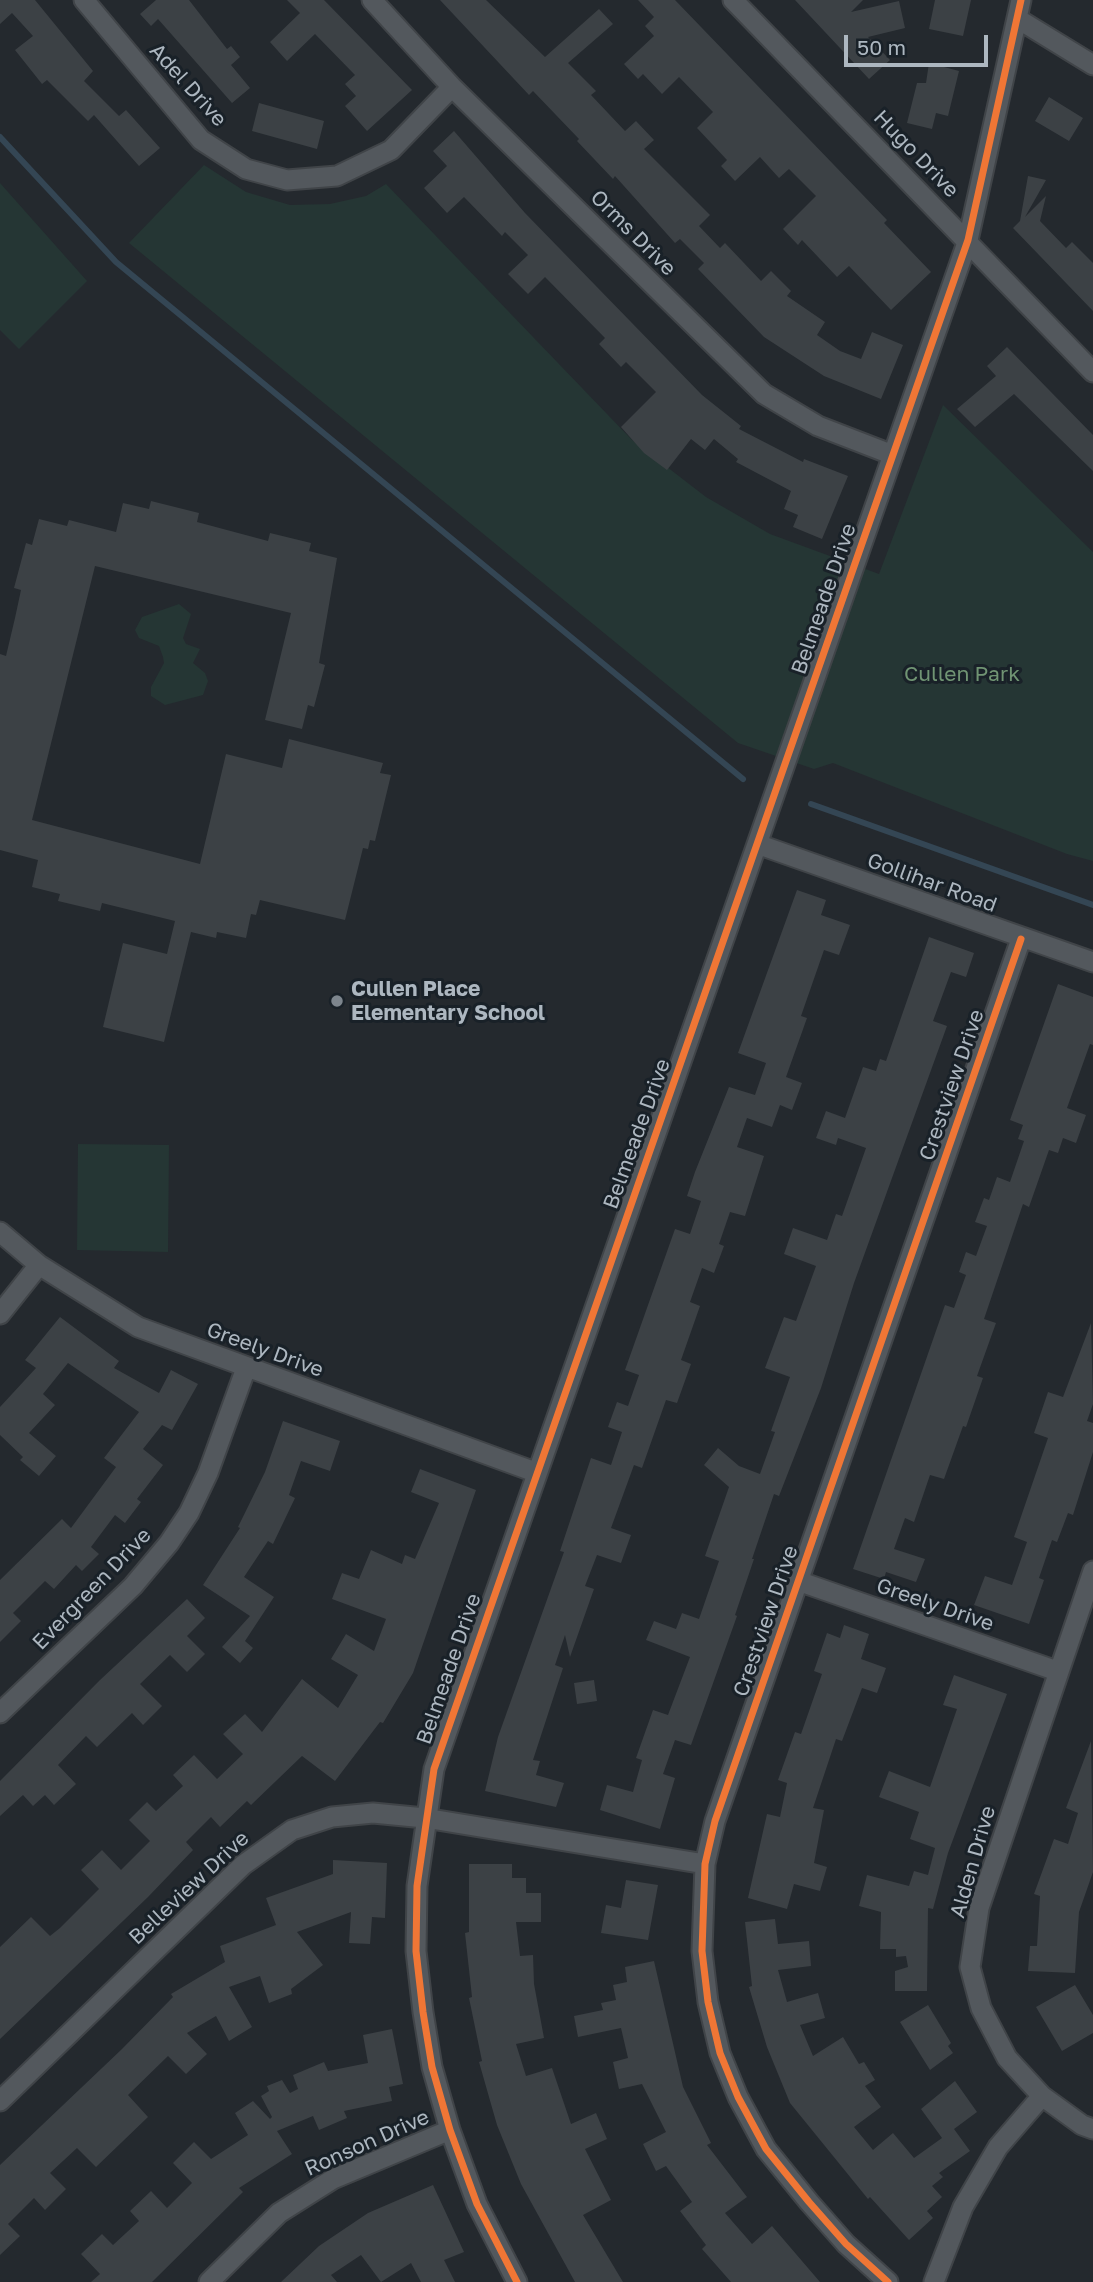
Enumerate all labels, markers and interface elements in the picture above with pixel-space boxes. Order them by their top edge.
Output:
scale bar [848,21,992,65]
text: 50 m [857,34,906,60]
street label: Adel Drive [144,38,232,132]
street label: Hugo Drive [868,105,964,203]
street label: Orms Drive [585,185,681,281]
street label: Belmeade Drive [786,520,862,678]
park label: Cullen Park [904,661,1020,687]
street label: Gollihar Road [864,848,1000,918]
place label: Cullen Place Elementary School [351,976,545,1026]
marker: Cullen Place Elementary School [329,993,345,1009]
street label: Crestview Drive [914,1006,990,1164]
street label: Belmeade Drive [598,1055,676,1213]
street label: Greely Drive [203,1317,327,1383]
street label: Evergreen Drive [28,1523,156,1655]
street label: Crestview Drive [728,1542,804,1700]
street label: Greely Drive [873,1573,997,1637]
street label: Belmeade Drive [411,1590,487,1748]
street label: Alden Drive [945,1803,1001,1921]
street label: Belleview Drive [124,1826,254,1950]
street label: Ronson Drive [301,2104,433,2182]

